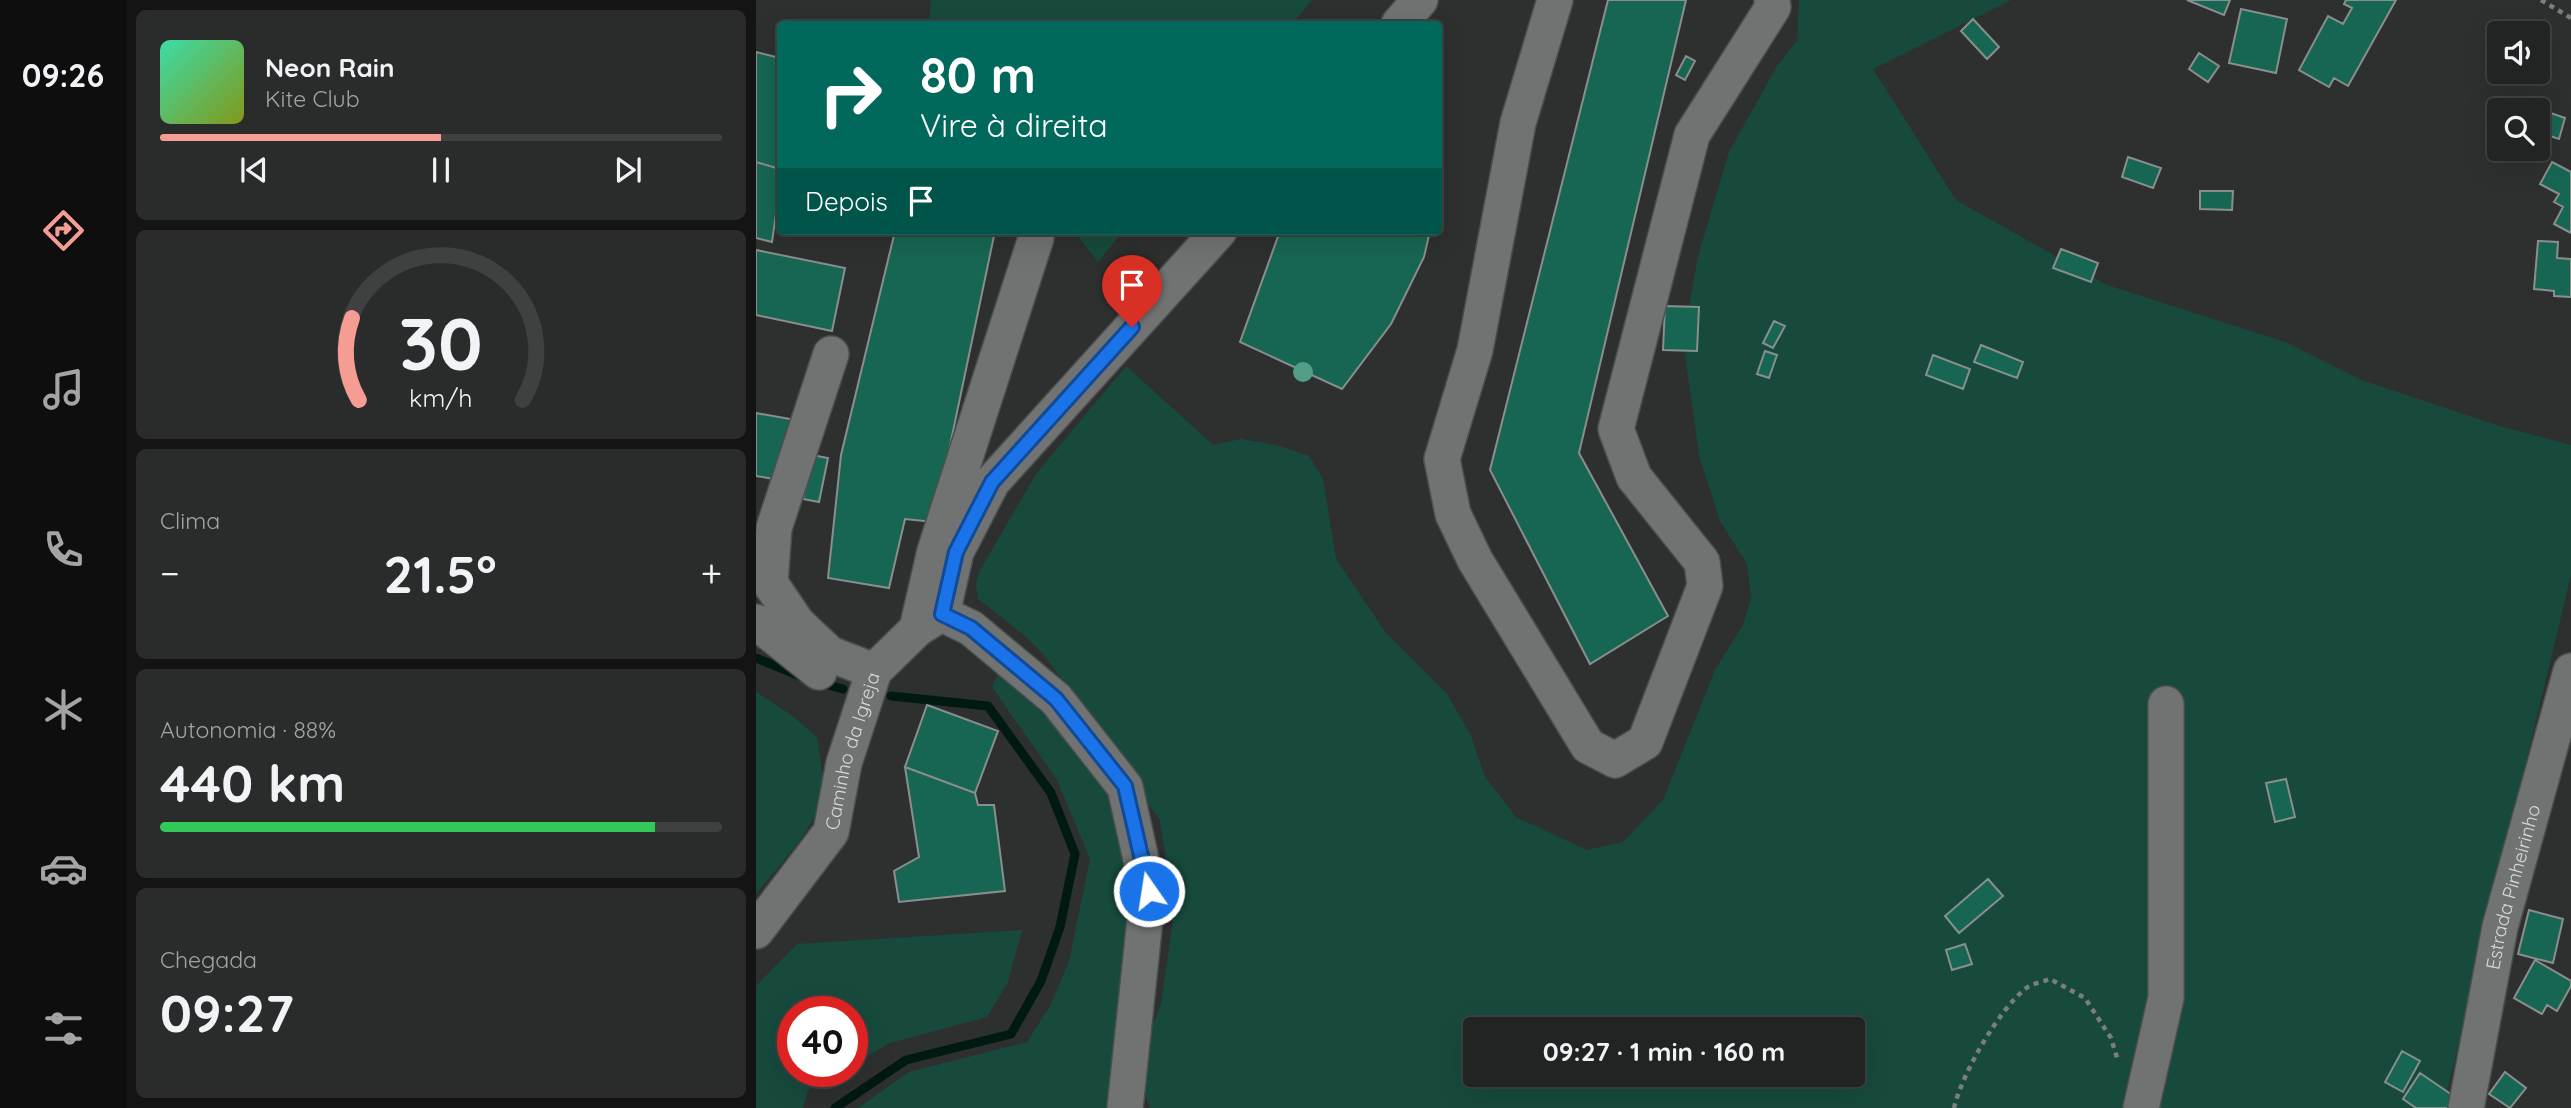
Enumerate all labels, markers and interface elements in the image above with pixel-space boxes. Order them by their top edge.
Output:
map controls [2487,21,2550,161]
button: sound [2487,21,2550,84]
text: 80 m [920,44,1036,105]
icon: right [805,49,896,140]
text: Neon Rain [265,51,394,84]
text: 09:26 [22,55,104,95]
text: Kite Club [265,84,360,113]
button: search [2487,98,2550,161]
text: Vire à direita [920,105,1108,145]
icon: previous [235,151,273,189]
icon: pause [422,151,460,189]
icon: next [609,151,647,189]
icon: arrive [902,182,940,220]
text: Depois [805,185,888,218]
icon: directions [39,206,88,255]
pin [1102,255,1162,327]
icon: arrive [1113,266,1151,304]
text: 30 [399,298,483,389]
icon: music [39,365,88,414]
text: km/h [409,382,473,413]
text: Clima [160,506,220,535]
icon: phone [39,525,88,574]
text: 21.5° [384,541,497,606]
text: − [160,549,180,597]
text: + [701,549,722,597]
street label: Caminho da Igreja [820,669,885,832]
icon: climate [39,685,88,734]
text: Autonomia · 88% [160,715,336,744]
text: 440 km [160,750,345,815]
street label: Estrada Pinheirinho [2480,802,2545,971]
icon: car [39,844,88,893]
position arrow [1112,854,1186,928]
text: Chegada [160,945,257,974]
text: 09:27 [160,980,294,1045]
speed limit sign: 40 [777,996,868,1087]
icon: filters [39,1004,88,1053]
text: 09:27 · 1 min · 160 m [1543,1035,1785,1068]

